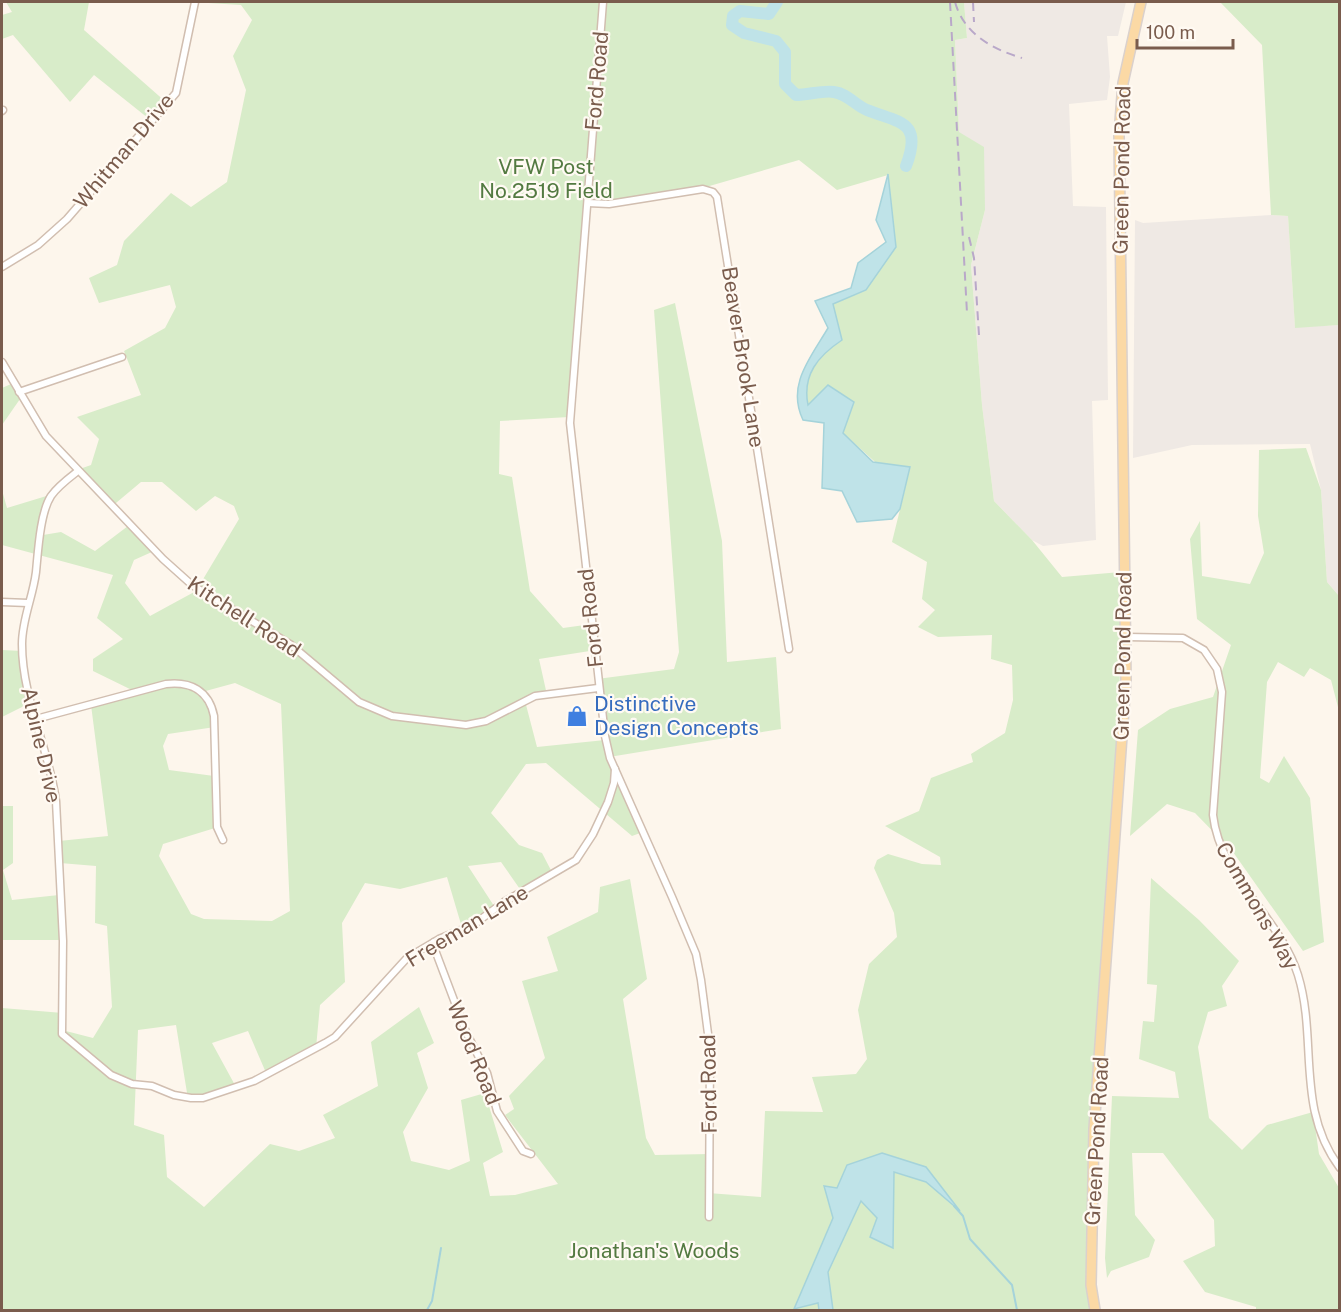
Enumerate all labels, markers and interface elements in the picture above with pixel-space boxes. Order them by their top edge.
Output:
scale bar [1137,12,1233,50]
text: 100 m [1146,22,1195,43]
street label: Ford Road [580,30,613,132]
street label: Green Pond Road [1108,85,1135,255]
street label: Whitman Drive [68,88,179,213]
park label: VFW Post No.2519 Field [479,154,613,203]
street label: Beaver Brook Lane [717,265,770,449]
street label: Ford Road [573,567,608,669]
street label: Kitchell Road [183,571,306,662]
street label: Green Pond Road [1109,571,1136,741]
street label: Alpine Drive [16,684,67,805]
place label: Distinctive Design Concepts [594,691,759,740]
shop icon: Distinctive Design Concepts [565,704,589,728]
street label: Commons Way [1211,837,1304,974]
street label: Freeman Lane [401,879,533,972]
street label: Wood Road [442,997,507,1109]
street label: Ford Road [695,1034,722,1134]
street label: Green Pond Road [1080,1056,1113,1226]
park label: Jonathan's Woods [569,1238,739,1263]

